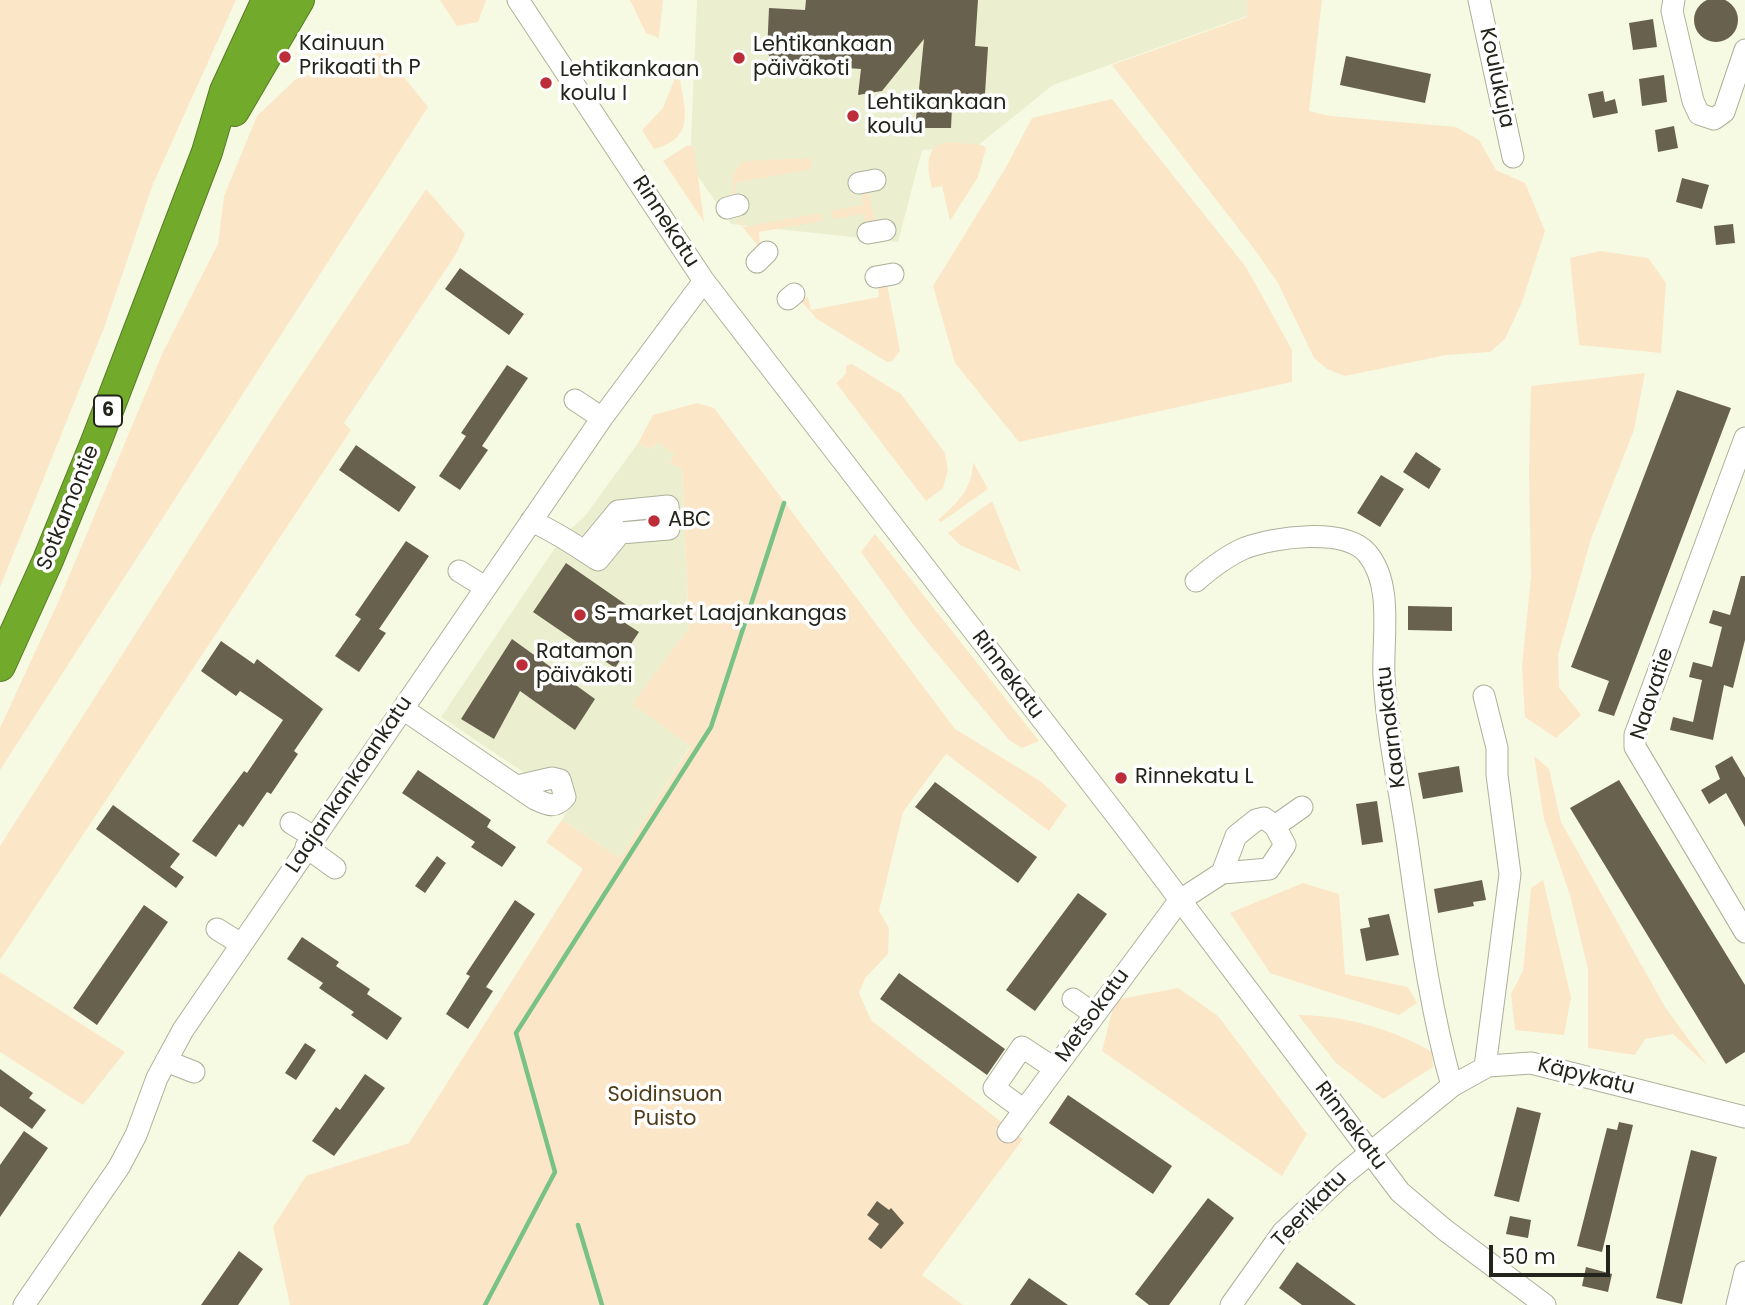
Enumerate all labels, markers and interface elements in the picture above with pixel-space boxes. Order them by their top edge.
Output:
street label: Koulukuja [1473,26,1519,130]
place label: Kainuun Prikaati th P [299,32,421,82]
place label: Lehtikankaan päiväkoti [753,33,892,83]
marker: Kainuun Prikaati th P [277,49,293,65]
marker: Lehtikankaan päiväkoti [731,50,747,66]
place label: Lehtikankaan koulu I [560,58,699,108]
marker: Lehtikankaan koulu I [538,75,554,91]
place label: Lehtikankaan koulu [867,91,1006,141]
marker: Lehtikankaan koulu [845,108,861,124]
street label: Rinnekatu [626,172,704,272]
road number: 6 [94,396,122,426]
street label: Sotkamontie [32,442,106,574]
place label: ABC [668,508,711,534]
marker: ABC [646,513,662,529]
place label: S-market Laajankangas [594,602,847,628]
marker: S-market Laajankangas [572,607,588,623]
street label: Rinnekatu [966,626,1048,724]
place label: Ratamon päiväkoti [536,640,633,690]
street label: Naavatie [1626,645,1680,743]
marker: Ratamon päiväkoti [514,657,530,673]
street label: Kaarnakatu [1372,665,1412,789]
street label: Laajankankaankatu [282,692,418,878]
place label: Rinnekatu L [1135,765,1254,791]
marker: Rinnekatu L [1113,770,1129,786]
street label: Metsokatu [1051,964,1135,1068]
street label: Käpykatu [1535,1053,1637,1101]
street label: Rinnekatu [1309,1077,1391,1175]
park label: Soidinsuon Puisto [607,1083,723,1133]
street label: Teerikatu [1267,1167,1353,1253]
scale bar [1493,1232,1614,1276]
text: 50 m [1502,1242,1556,1271]

